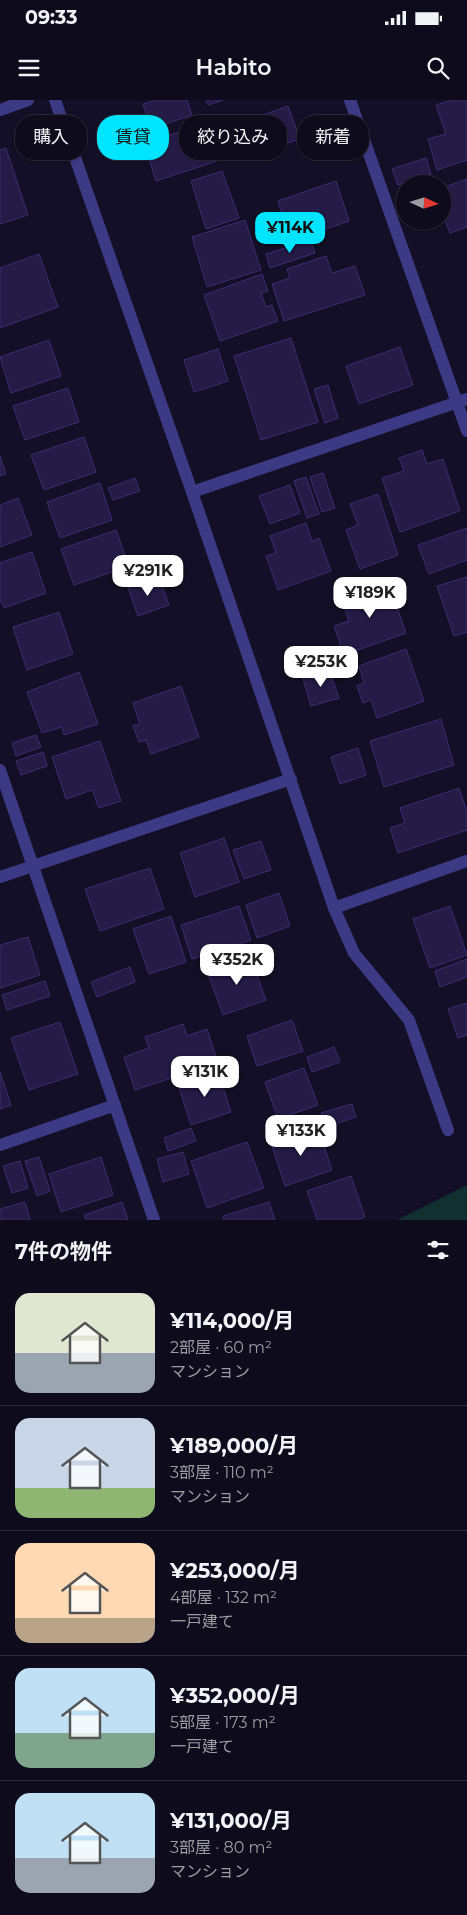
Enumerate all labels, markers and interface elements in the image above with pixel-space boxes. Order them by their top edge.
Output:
text: 09:33 [25,6,77,29]
icon: menu [15,54,43,82]
text: Habito [196,54,271,81]
icon: search [424,54,452,82]
chip: 購入 [15,115,87,160]
chip: 賃貸 [97,115,169,160]
chip: 絞り込み [179,115,287,160]
chip: 新着 [297,115,369,160]
north arrow [396,175,451,230]
map controls [396,175,451,230]
pin: ¥114K [255,212,325,254]
text: ¥114K [266,218,314,237]
pin: ¥291K [113,554,183,597]
text: ¥291K [123,561,173,580]
pin: ¥189K [335,576,405,619]
text: ¥189K [344,583,396,602]
pin: ¥253K [286,646,356,688]
text: ¥253K [295,652,347,671]
pin: ¥352K [202,944,272,986]
text: ¥352K [211,950,263,969]
pin: ¥131K [170,1056,240,1098]
text: ¥131K [182,1062,228,1081]
pin: ¥133K [266,1114,336,1157]
text: ¥133K [276,1121,326,1140]
icon: filters [424,1236,452,1264]
text: 7件の物件 [15,1239,112,1264]
text: ¥114,000/月 [170,1308,294,1333]
icon: home [55,1313,115,1373]
text: 2部屋 · 60 m² [170,1338,272,1357]
text: マンション [170,1362,250,1381]
text: ¥189,000/月 [170,1433,298,1458]
icon: home [55,1438,115,1498]
text: 3部屋 · 110 m² [170,1463,274,1482]
text: マンション [170,1487,250,1506]
text: ¥253,000/月 [170,1558,299,1583]
icon: home [55,1563,115,1623]
text: 4部屋 · 132 m² [170,1588,277,1607]
text: 一戸建て [170,1612,234,1631]
text: ¥352,000/月 [170,1683,300,1708]
icon: home [55,1688,115,1748]
text: 5部屋 · 173 m² [170,1713,276,1732]
text: 一戸建て [170,1737,234,1756]
text: ¥131,000/月 [170,1808,292,1833]
icon: home [55,1813,115,1873]
text: 3部屋 · 80 m² [170,1838,272,1857]
text: マンション [170,1862,250,1881]

